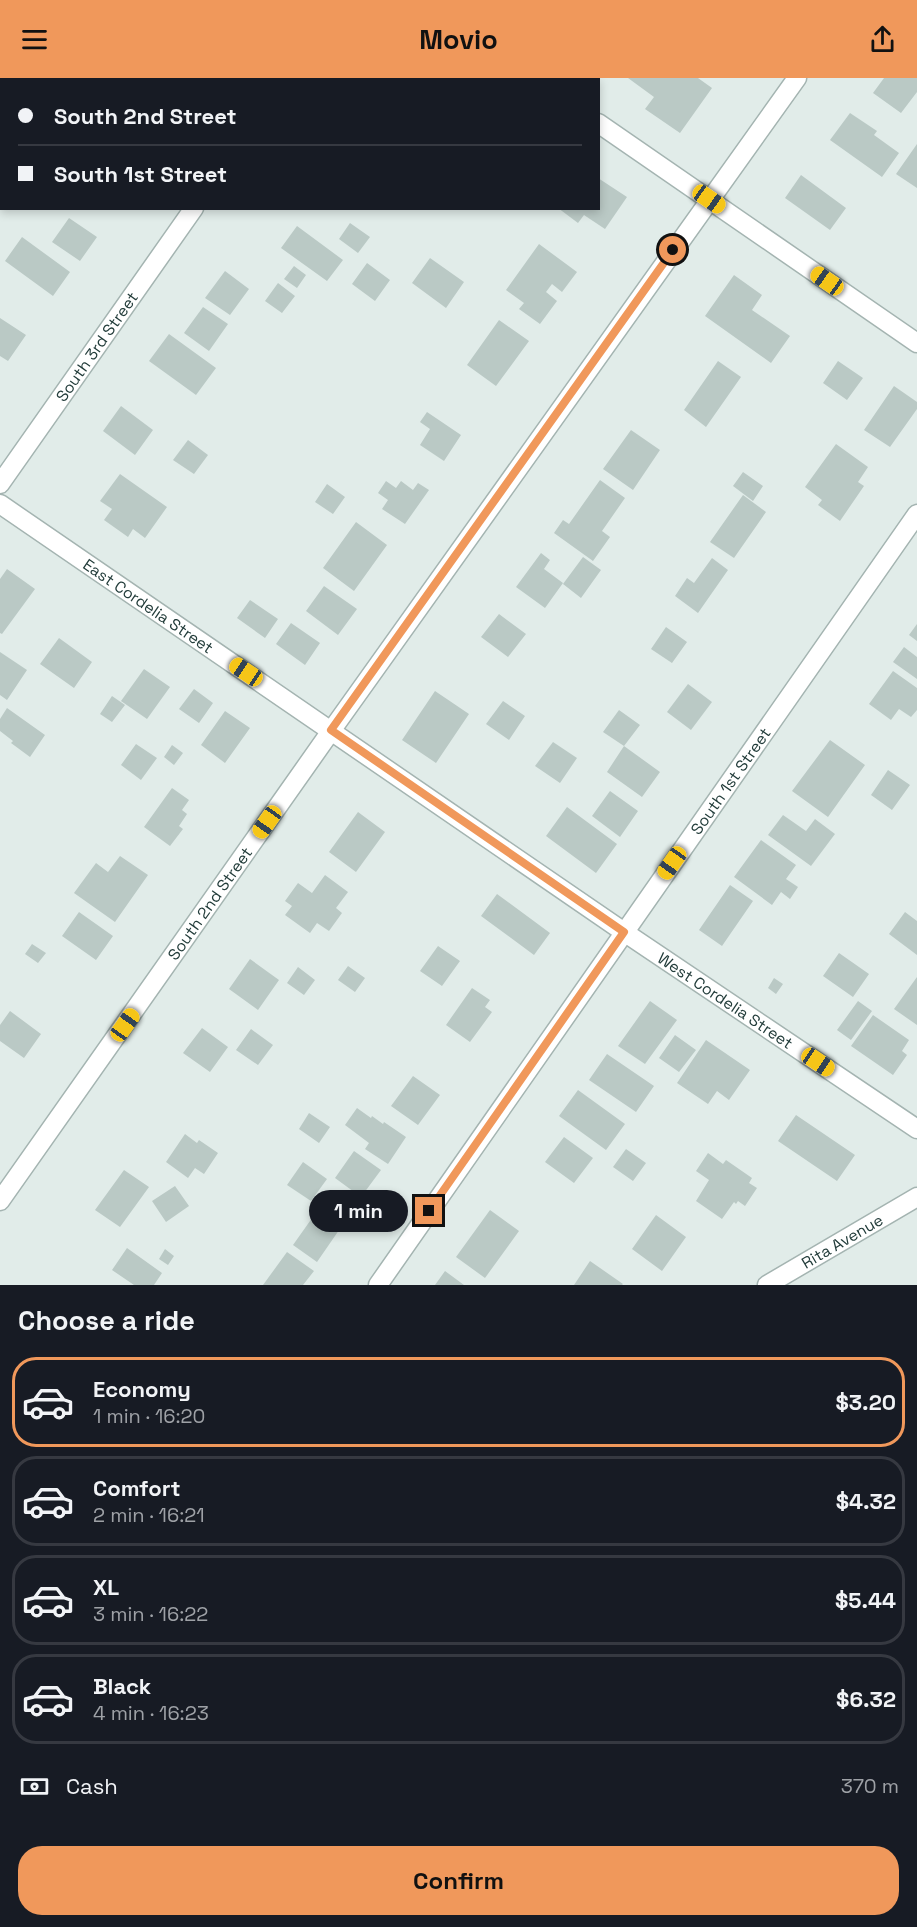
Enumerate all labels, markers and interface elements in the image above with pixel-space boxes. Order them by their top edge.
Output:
text: Movio [419,22,498,57]
icon: menu [18,23,51,56]
icon: share [866,23,899,56]
text: South 2nd Street [54,102,237,130]
text: South 1st Street [54,160,227,188]
car [689,181,729,217]
route start [659,236,686,263]
car [807,263,847,299]
street label: South 3rd Street [51,287,142,406]
street label: East Cordelia Street [79,554,218,658]
car [226,654,266,690]
street label: South 1st Street [686,723,775,839]
car [249,802,285,842]
street label: South 2nd Street [163,843,257,964]
car [654,843,690,883]
street label: West Cordelia Street [654,947,797,1053]
car [107,1005,143,1045]
car [798,1044,838,1080]
callout: 1 min [309,1190,408,1232]
route end [415,1197,442,1224]
text: 1 min [334,1198,383,1224]
street label: Rita Avenue [797,1209,887,1273]
text: Choose a ride [18,1303,195,1338]
icon: car [21,1375,75,1429]
text: Economy [93,1375,191,1403]
text: $3.20 [835,1388,896,1416]
text: 1 min · 16:20 [93,1403,205,1429]
icon: car [21,1474,75,1528]
text: Comfort [93,1474,181,1502]
text: $4.32 [836,1487,896,1515]
text: 2 min · 16:21 [93,1502,205,1528]
icon: car [21,1573,75,1627]
text: XL [93,1573,119,1601]
text: $5.44 [835,1586,896,1614]
text: 3 min · 16:22 [93,1601,208,1627]
icon: car [21,1672,75,1726]
text: Black [93,1672,151,1700]
text: $6.32 [836,1685,896,1713]
text: 4 min · 16:23 [93,1700,209,1726]
icon: cash [18,1770,51,1803]
text: Cash [66,1772,118,1800]
text: 370 m [841,1773,899,1799]
button: Confirm [18,1846,899,1915]

